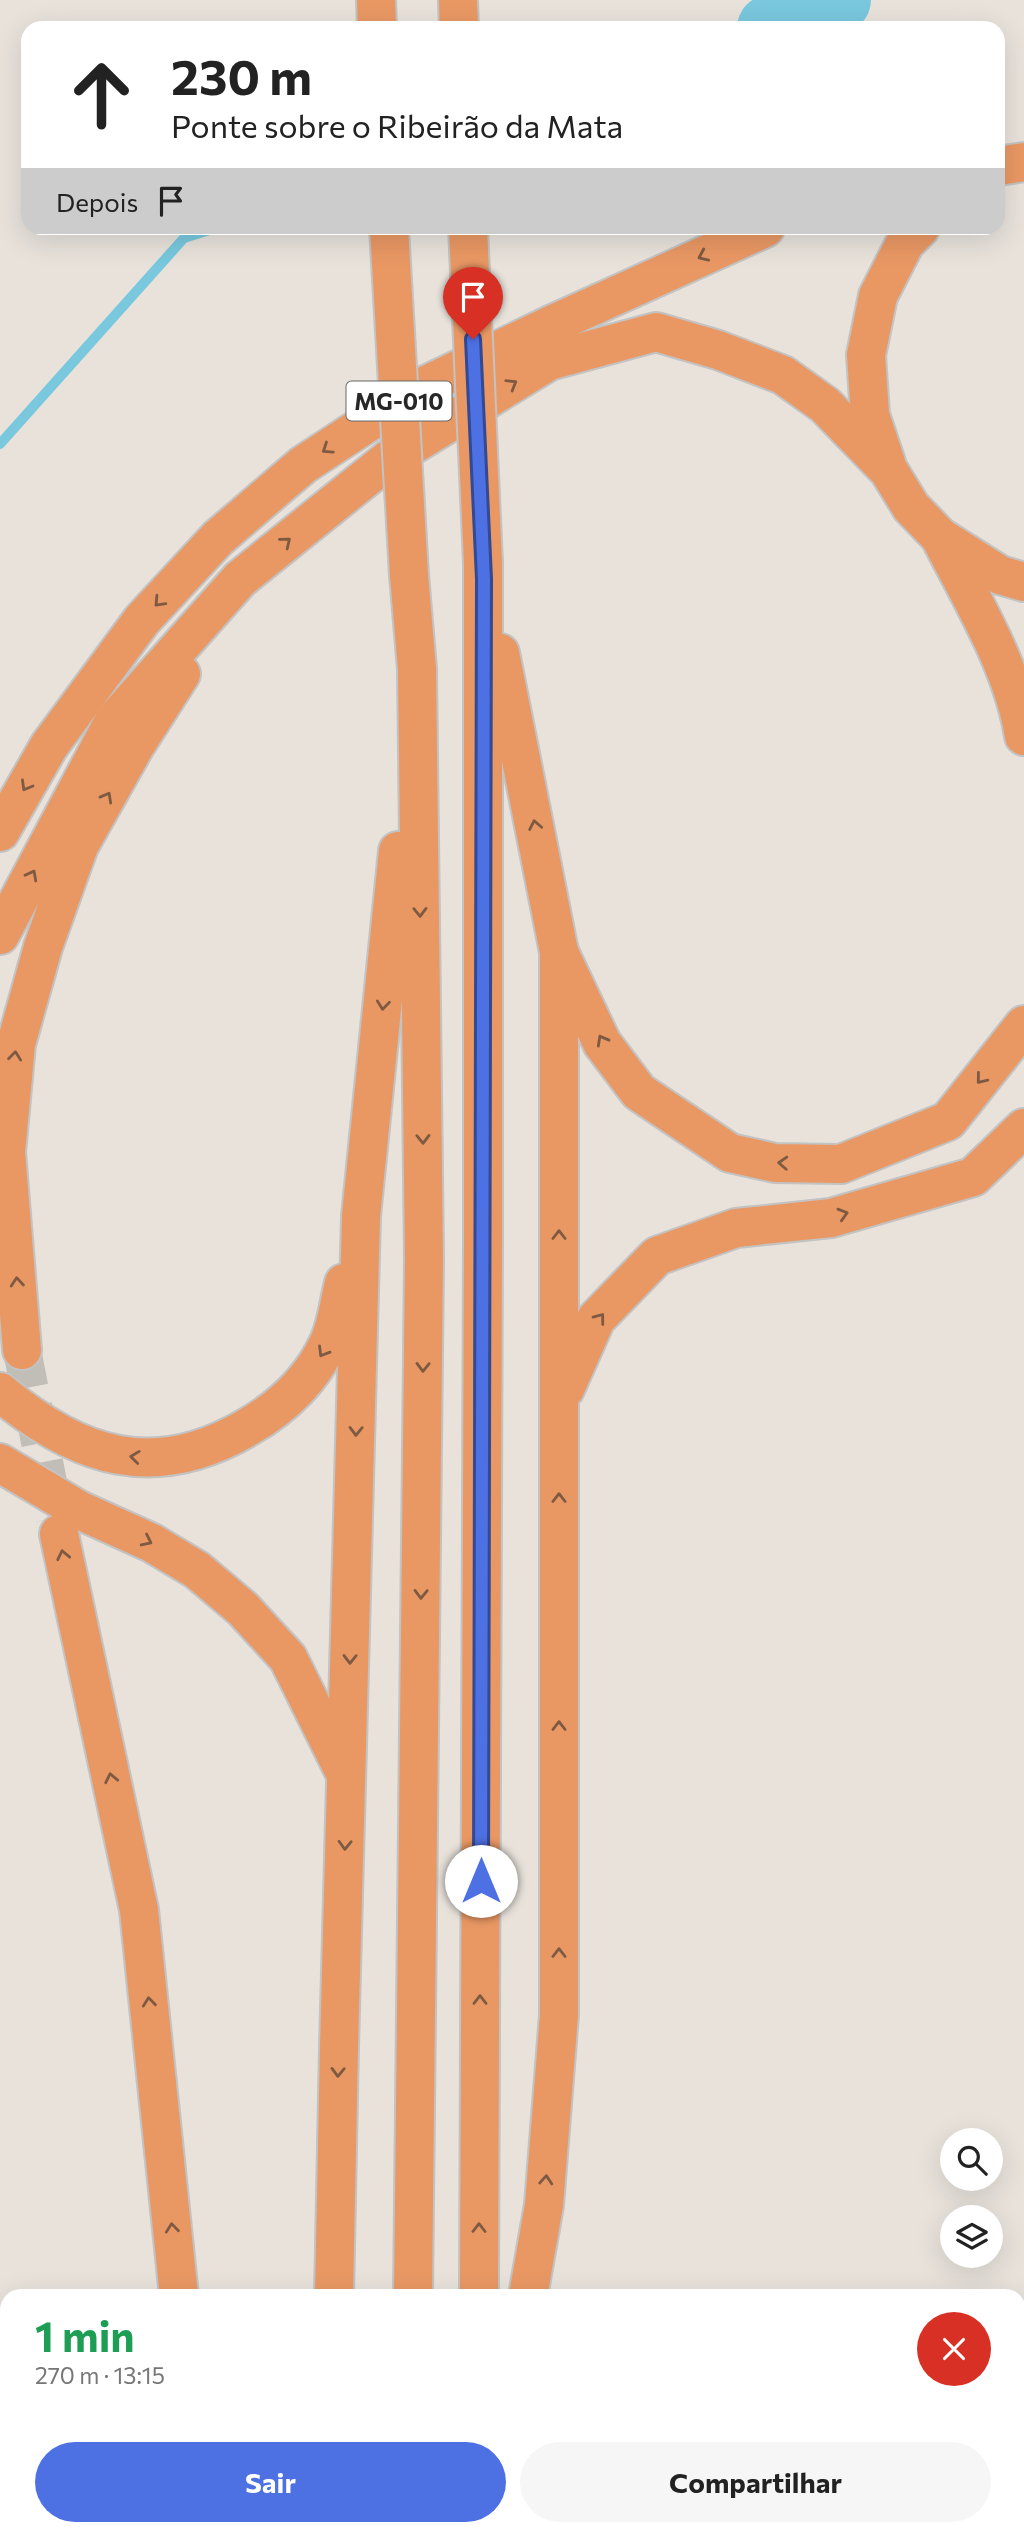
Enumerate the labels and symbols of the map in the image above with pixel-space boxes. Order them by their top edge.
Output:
one-way arrow [698,248,710,262]
pin [443,267,503,339]
one-way arrow [505,379,518,392]
road number: MG-010 [346,382,452,420]
one-way arrow [322,441,335,454]
one-way arrow [278,537,290,550]
one-way arrow [155,594,167,607]
one-way arrow [21,778,34,791]
one-way arrow [99,791,112,804]
one-way arrow [528,819,543,831]
one-way arrow [24,870,37,882]
one-way arrow [412,907,428,918]
one-way arrow [375,999,390,1011]
one-way arrow [596,1035,610,1048]
one-way arrow [7,1050,22,1062]
one-way arrow [977,1071,990,1083]
one-way arrow [415,1135,431,1145]
one-way arrow [777,1156,788,1171]
one-way arrow [837,1208,849,1223]
one-way arrow [551,1229,567,1239]
one-way arrow [9,1277,24,1288]
one-way arrow [591,1313,604,1325]
one-way arrow [318,1345,331,1358]
one-way arrow [415,1362,431,1373]
one-way arrow [348,1426,363,1437]
one-way arrow [129,1450,141,1465]
one-way arrow [551,1493,567,1503]
one-way arrow [140,1533,152,1547]
one-way arrow [57,1549,72,1561]
one-way arrow [413,1589,428,1600]
one-way arrow [342,1654,358,1664]
one-way arrow [551,1720,567,1731]
one-way arrow [105,1772,119,1784]
one-way arrow [337,1840,353,1850]
position arrow [444,1844,518,1918]
one-way arrow [551,1948,567,1958]
one-way arrow [472,1995,488,2005]
one-way arrow [142,1996,157,2007]
one-way arrow [330,2067,346,2078]
one-way arrow [538,2175,553,2186]
one-way arrow [165,2222,180,2233]
one-way arrow [472,2222,487,2233]

